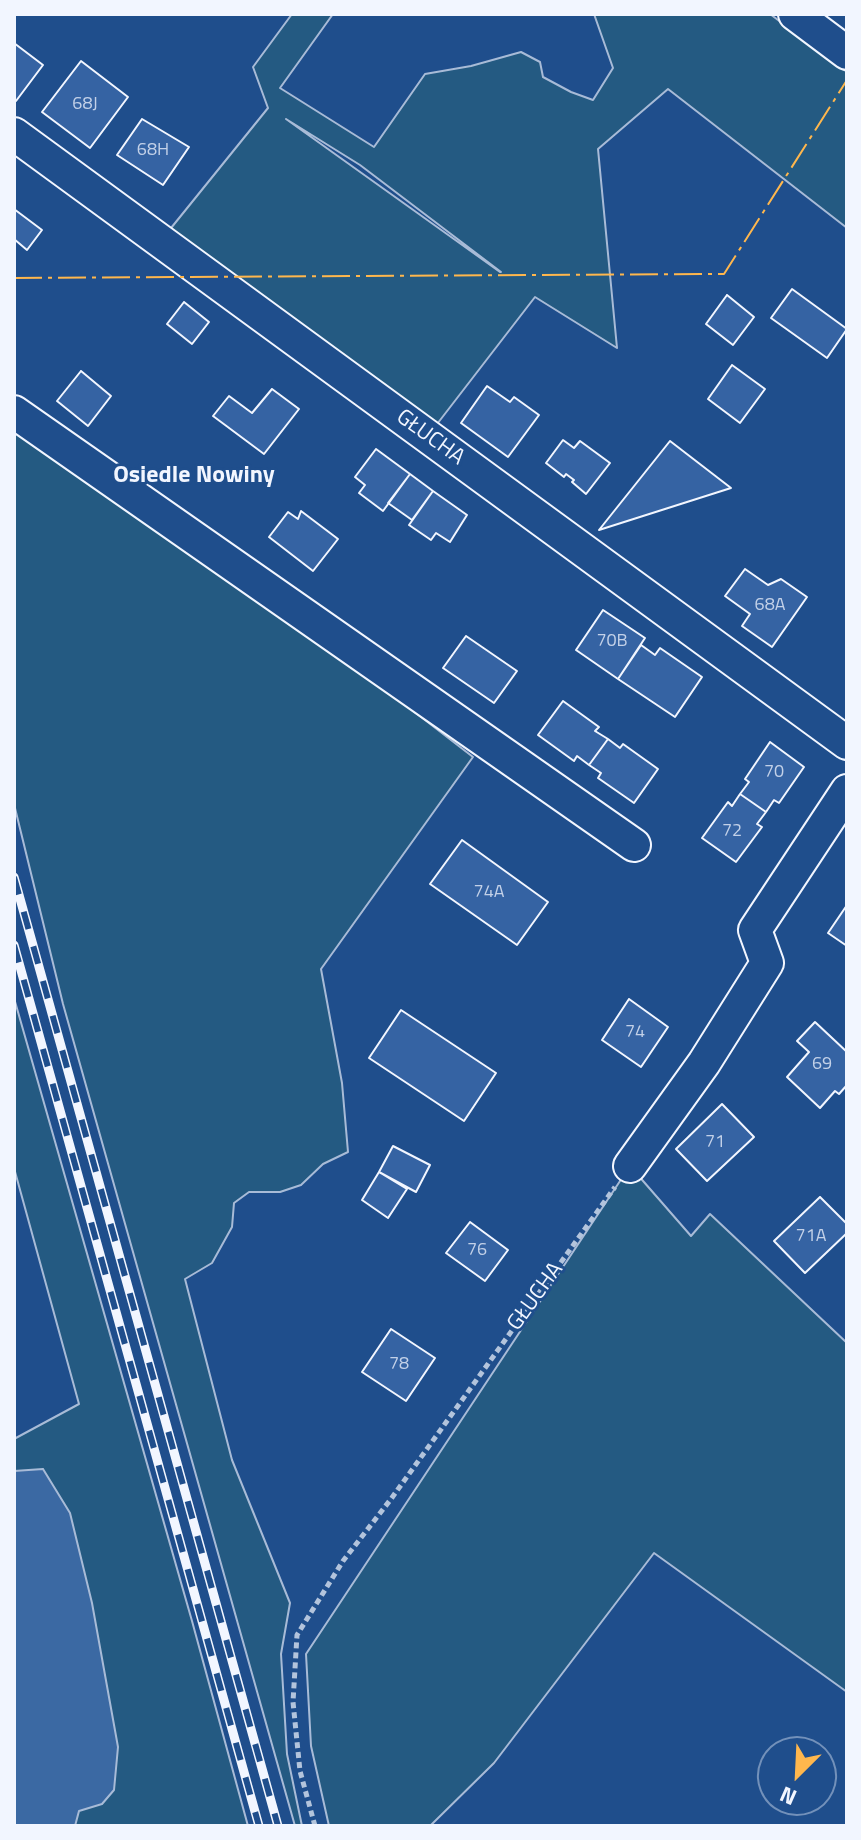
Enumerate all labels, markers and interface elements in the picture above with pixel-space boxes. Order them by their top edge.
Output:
house number: 68J [72,94,98,116]
house number: 68H [137,140,169,162]
street label: GŁUCHA [391,404,469,472]
district label: Osiedle Nowiny [113,462,275,490]
house number: 68A [755,595,785,617]
house number: 70B [596,631,628,653]
house number: 70 [764,762,784,784]
house number: 72 [722,821,742,843]
house number: 74A [474,882,504,904]
house number: 74 [625,1022,645,1044]
house number: 69 [812,1054,832,1076]
house number: 71 [705,1132,725,1154]
house number: 71A [796,1226,826,1248]
house number: 76 [467,1240,487,1262]
street label: GŁUCHA [502,1258,570,1336]
house number: 78 [389,1354,409,1376]
north arrow [757,1736,837,1816]
text: N [774,1777,802,1815]

